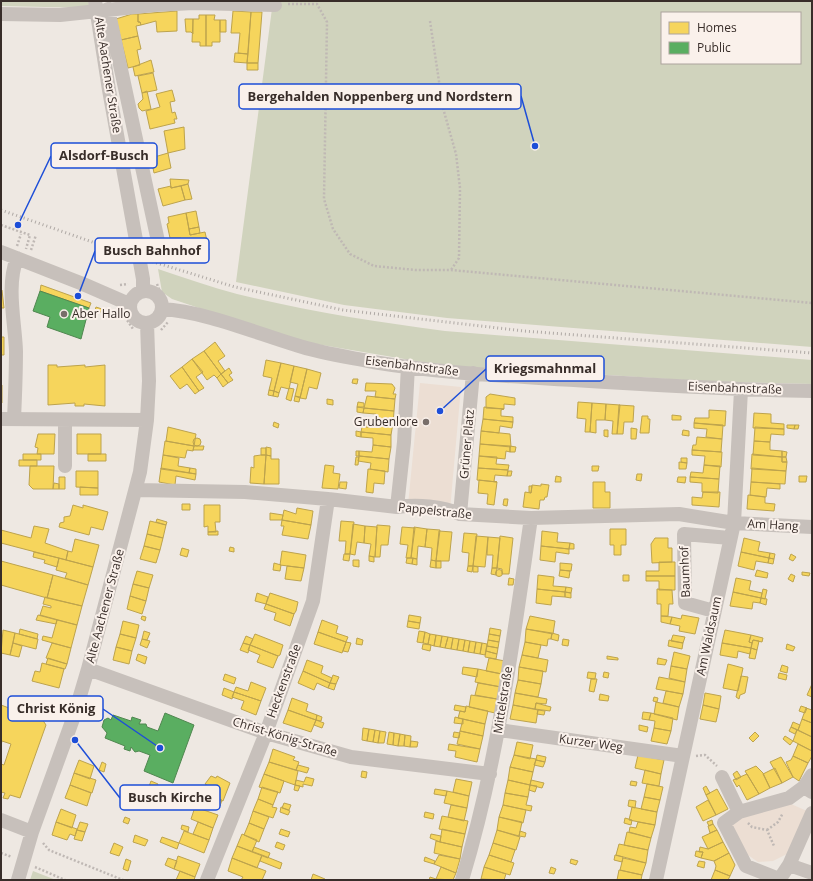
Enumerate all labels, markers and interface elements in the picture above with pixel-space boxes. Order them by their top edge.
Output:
legend [661,12,801,64]
street label: Alte Aachener Straße [91,16,126,135]
text: Homes [697,19,737,36]
text: Public [697,39,731,56]
callout: Bergehalden Noppenberg und Nordstern [239,84,521,109]
text: Bergehalden Noppenberg und Nordstern [247,87,513,105]
callout: Alsdorf-Busch [51,143,157,168]
text: Alsdorf-Busch [59,146,149,164]
callout: Busch Bahnhof [95,238,209,263]
text: Busch Bahnhof [103,241,202,259]
place label: Aber Hallo [72,305,130,322]
marker: Aber Hallo [59,309,69,319]
street label: Eisenbahnstraße [364,351,460,380]
callout: Kriegsmahnmal [486,356,604,381]
text: Kriegsmahnmal [494,359,596,377]
street label: Eisenbahnstraße [688,377,783,398]
street label: Grüner Platz [455,408,478,480]
place label: Grubenlore [354,413,418,430]
marker: Grubenlore [421,417,431,427]
street label: Pappelstraße [397,498,473,523]
street label: Am Hang [747,515,800,534]
street label: Baumhof [675,545,694,598]
street label: Alte Aachener Straße [81,547,128,665]
street label: Am Waldsaum [692,595,725,677]
street label: Heckenstraße [262,641,305,720]
street label: Mittelstraße [489,665,516,735]
callout: Christ König [8,696,103,721]
text: Christ König [17,699,96,717]
street label: Christ-König-Straße [231,713,340,761]
street label: Kurzer Weg [558,730,625,755]
callout: Busch Kirche [120,785,220,810]
text: Busch Kirche [128,788,212,806]

